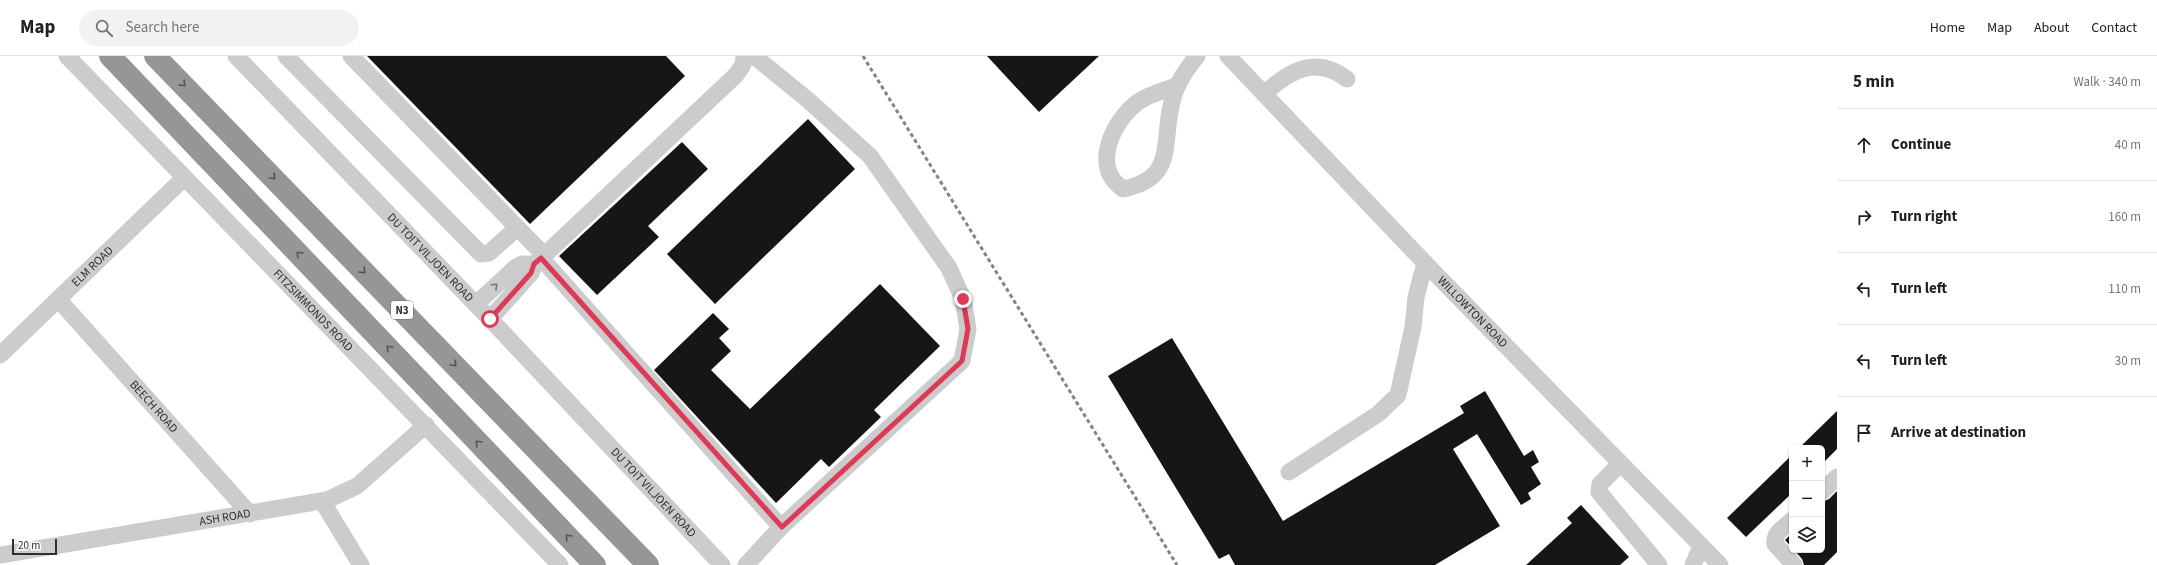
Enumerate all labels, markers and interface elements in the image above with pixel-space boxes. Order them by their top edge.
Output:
search box [79,10,359,46]
text: Map [20,14,55,41]
icon: search [93,17,115,39]
text: Search here [125,17,199,38]
text: Home [1930,18,1965,38]
text: Map [1987,18,2012,38]
text: About [2034,18,2069,38]
text: Contact [2091,18,2137,38]
text: 5 min [1853,70,1894,94]
text: Walk · 340 m [2073,73,2141,91]
one-way arrow [178,79,185,87]
icon: ahead [1853,134,1875,156]
text: Continue [1891,134,1951,155]
text: 40 m [2115,136,2141,154]
one-way arrow [268,172,276,180]
icon: right [1853,206,1875,228]
text: Turn right [1891,206,1957,227]
text: 160 m [2108,208,2141,226]
street label: DU TOIT VILJOEN ROAD [384,209,478,306]
street label: ELM ROAD [68,242,117,290]
one-way arrow [296,251,304,259]
street label: FITZSIMMONDS ROAD [269,265,357,355]
one-way arrow [358,266,366,274]
street label: WILLOWTON ROAD [1434,272,1512,351]
icon: left [1853,278,1875,300]
text: Turn left [1891,278,1947,299]
text: 110 m [2108,280,2141,298]
one-way arrow [491,284,498,291]
route end [954,290,972,308]
road number: N3 [391,301,413,319]
route start [481,310,499,328]
one-way arrow [386,345,393,353]
icon: left [1853,350,1875,372]
text: Turn left [1891,350,1947,371]
text: 30 m [2115,352,2141,370]
one-way arrow [449,359,457,367]
street label: BEECH ROAD [126,376,182,436]
icon: arrive [1853,422,1875,444]
text: Arrive at destination [1891,422,2026,443]
one-way arrow [475,440,483,448]
street label: DU TOIT VILJOEN ROAD [607,444,700,541]
map controls [1789,445,1825,553]
button: + [1789,445,1825,481]
button: − [1789,481,1825,517]
street label: ASH ROAD [198,505,252,530]
button: layers [1789,517,1825,553]
one-way arrow [565,534,573,542]
scale bar [12,537,57,556]
text: 20 m [18,538,40,553]

